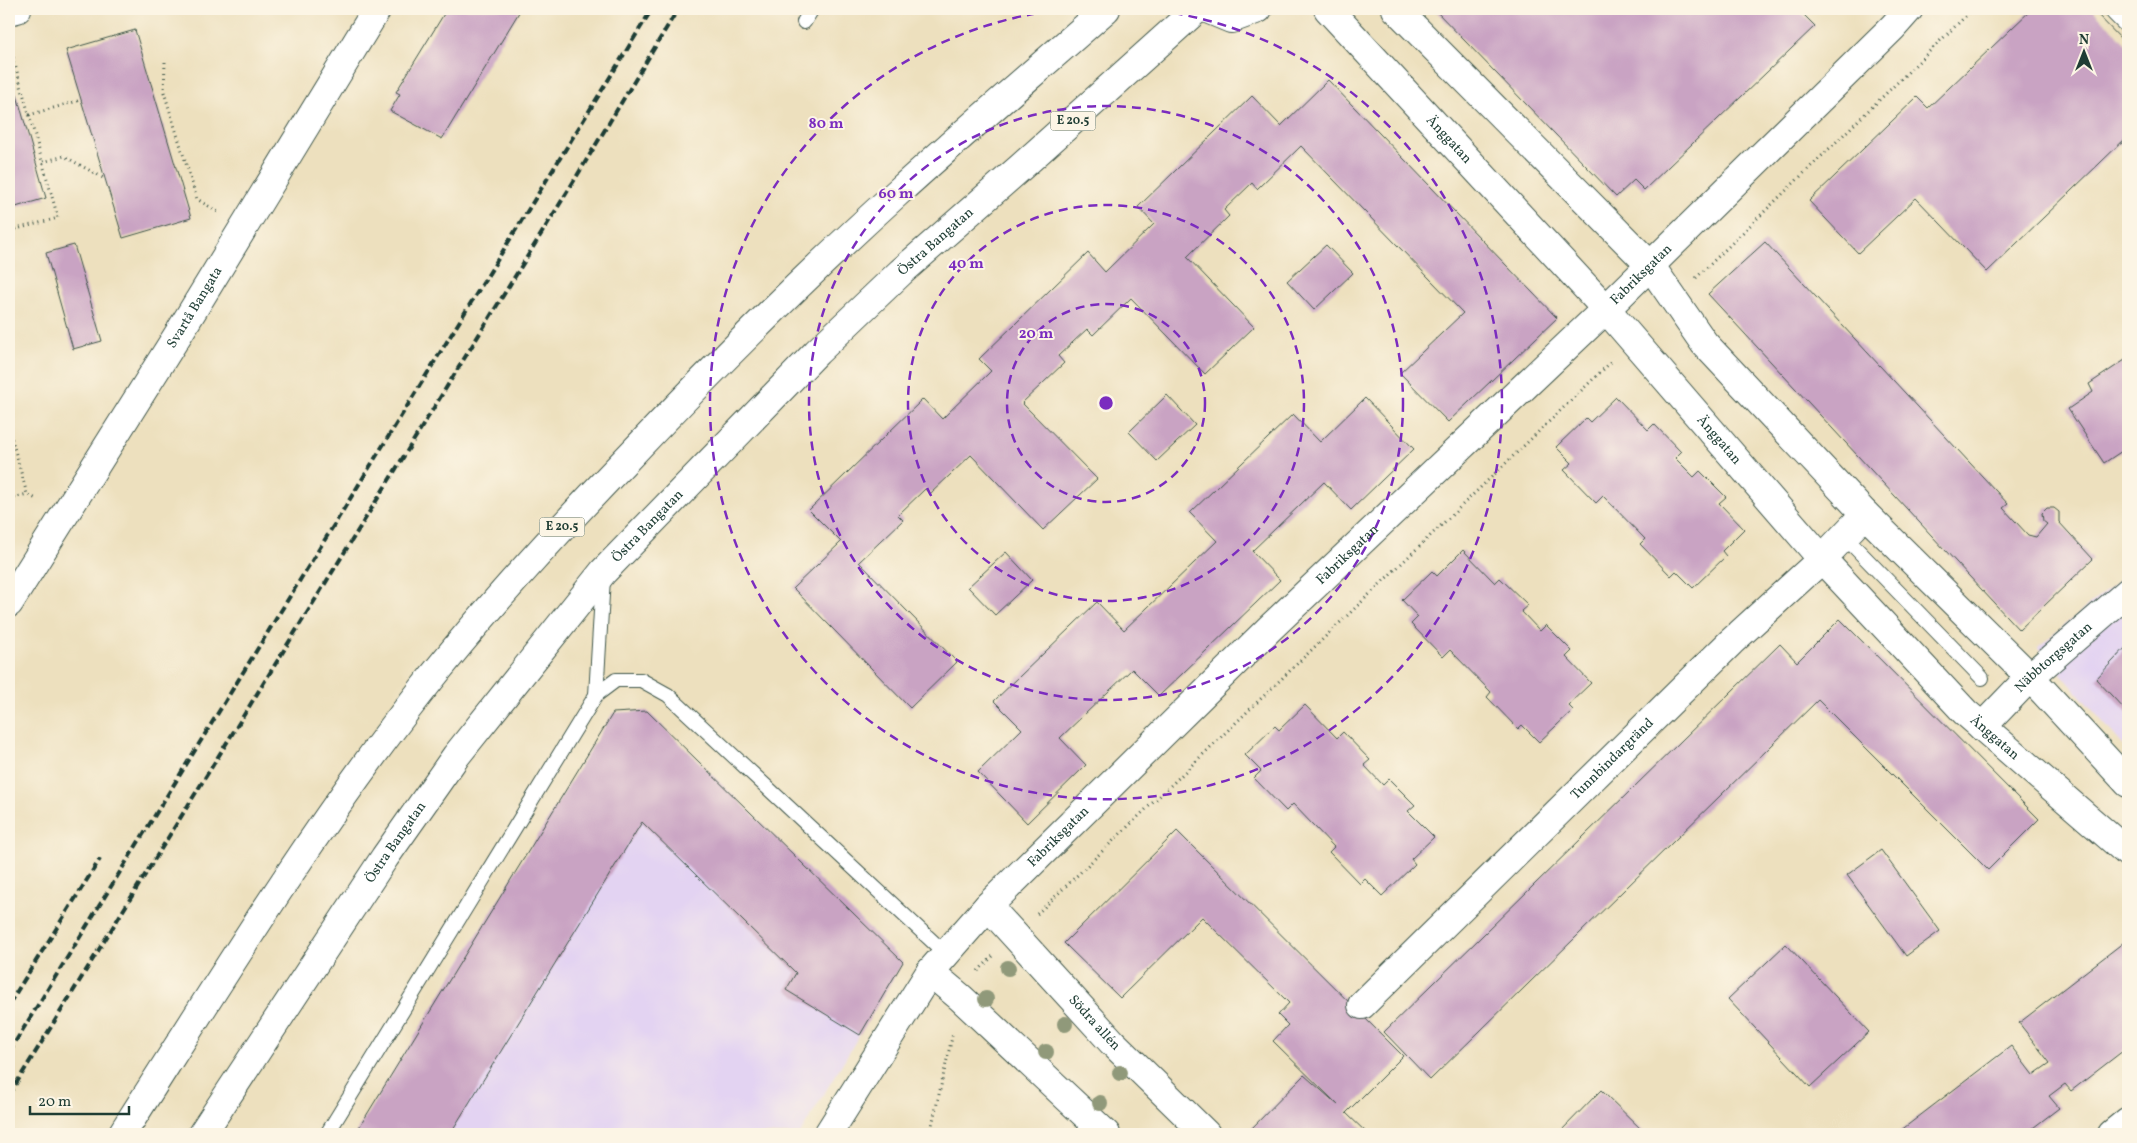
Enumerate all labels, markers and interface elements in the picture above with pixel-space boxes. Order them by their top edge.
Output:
north arrow [2060,28,2110,78]
text: N [2079,31,2089,50]
street label: Änggatan [1422,111,1476,168]
road number: E 20.5 [1050,112,1096,130]
text: 80 m [809,114,844,135]
text: 60 m [879,184,914,205]
street label: Östra Bangatan [894,203,978,280]
street label: Fabriksgatan [1606,240,1676,309]
text: 40 m [948,254,984,275]
street label: Svartå Bangata [162,263,227,352]
text: 20 m [1019,324,1054,345]
centre of rings [1097,394,1115,412]
street label: Änggatan [1692,411,1746,469]
street label: Östra Bangatan [608,485,688,567]
road number: E 20.5 [540,518,584,536]
street label: Fabriksgatan [1312,520,1383,589]
street label: Näbbtorgsgatan [2010,618,2096,697]
street label: Änggatan [1966,711,2023,764]
street label: Tunnbindargränd [1567,714,1658,804]
street label: Östra Bangatan [361,798,430,887]
street label: Fabriksgatan [1023,802,1093,871]
street label: Södra allén [1064,991,1125,1055]
scale bar [30,1083,129,1115]
text: 20 m [38,1092,71,1113]

